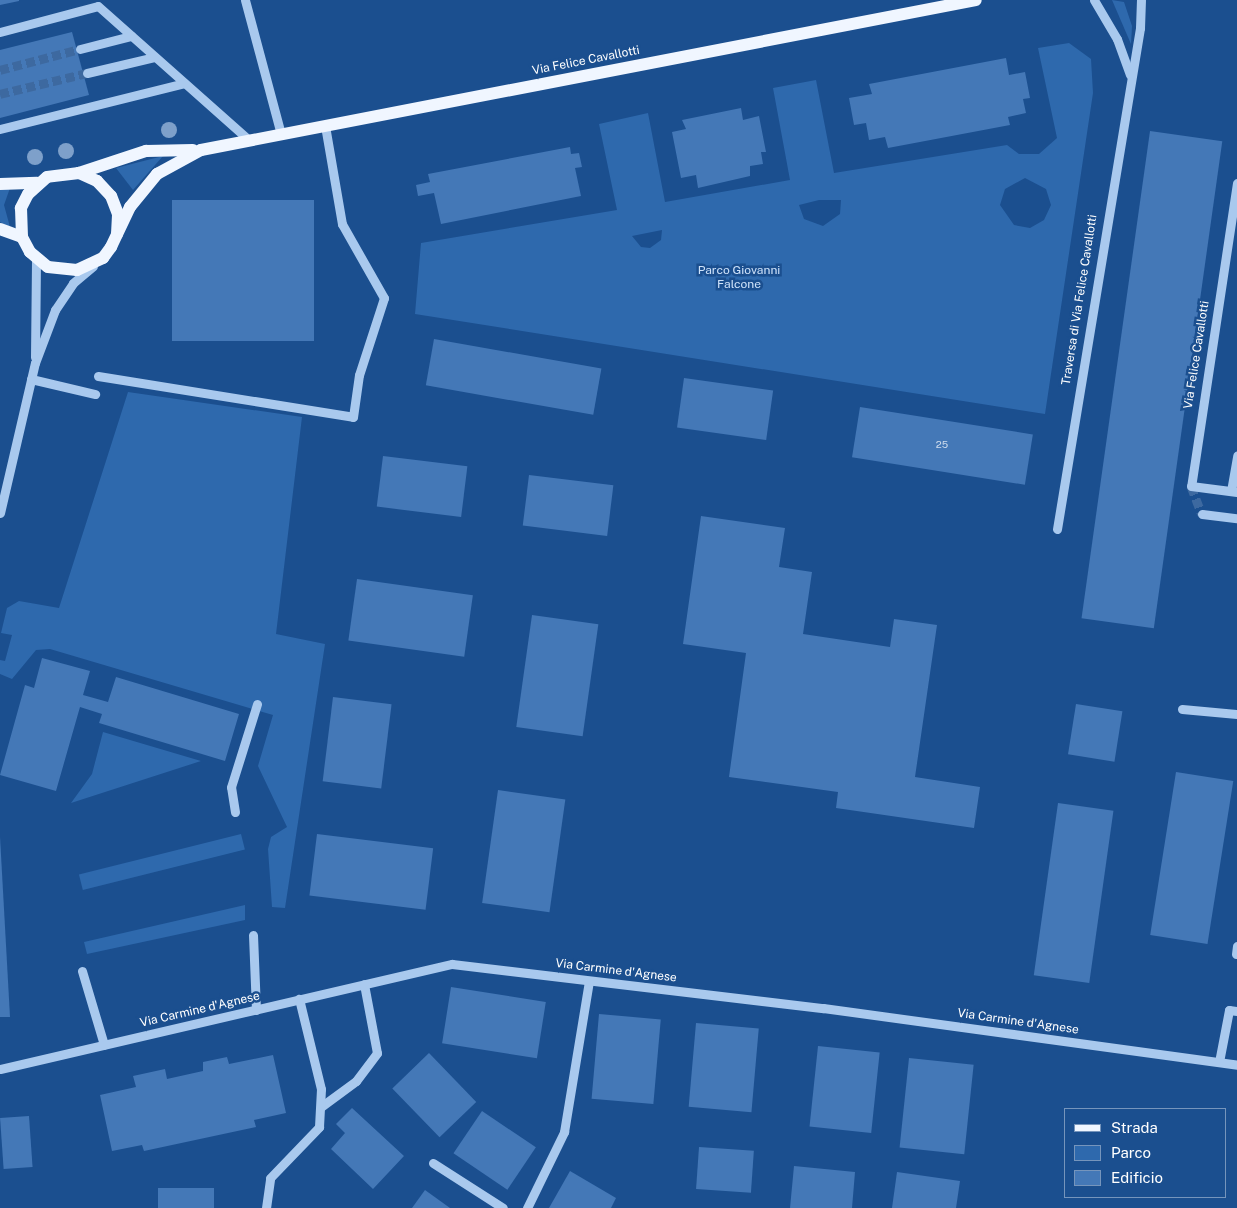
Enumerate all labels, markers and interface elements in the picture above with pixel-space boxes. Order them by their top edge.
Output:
street label: Via Felice Cavallotti [531,44,641,78]
street label: Traversa di Via Felice Cavallotti [1059,213,1101,387]
park label: Parco Giovanni Falcone [698,264,780,292]
street label: Via Felice Cavallotti [1181,300,1213,410]
house number: 25 [936,439,948,451]
street label: Via Carmine d'Agnese [554,956,678,986]
street label: Via Carmine d'Agnese [139,989,261,1031]
street label: Via Carmine d'Agnese [956,1006,1080,1038]
legend [1064,1108,1227,1198]
text: Strada [1111,1119,1158,1136]
text: Parco [1111,1144,1151,1161]
text: Edificio [1111,1169,1163,1186]

